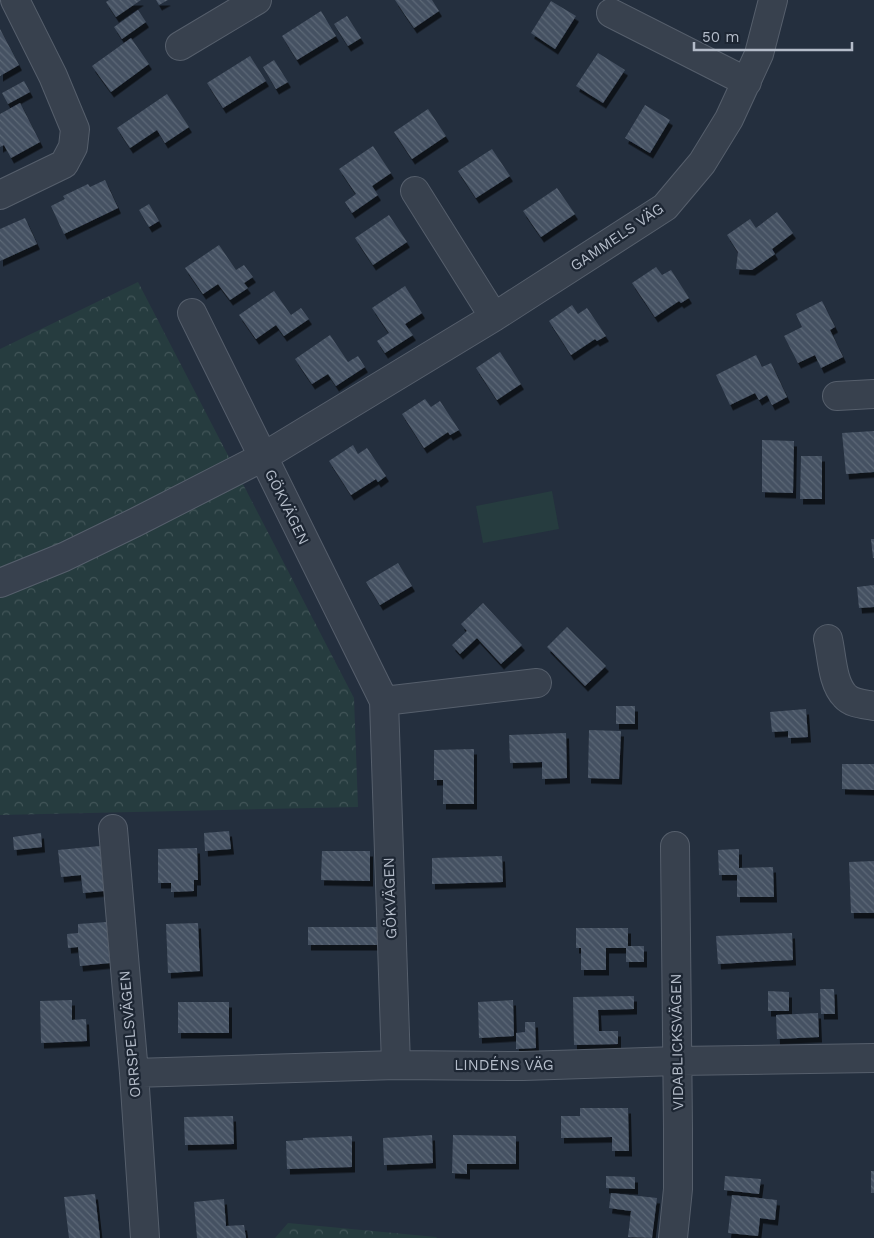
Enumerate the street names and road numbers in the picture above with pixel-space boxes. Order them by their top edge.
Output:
street label: GAMMELS VÄG [567,199,667,275]
street label: GÖKVÄGEN [261,466,313,548]
street label: GÖKVÄGEN [380,857,400,939]
street label: ORRSPELSVÄGEN [115,970,145,1098]
street label: VIDABLICKSVÄGEN [667,973,687,1111]
street label: LINDÉNS VÄG [454,1056,554,1074]

